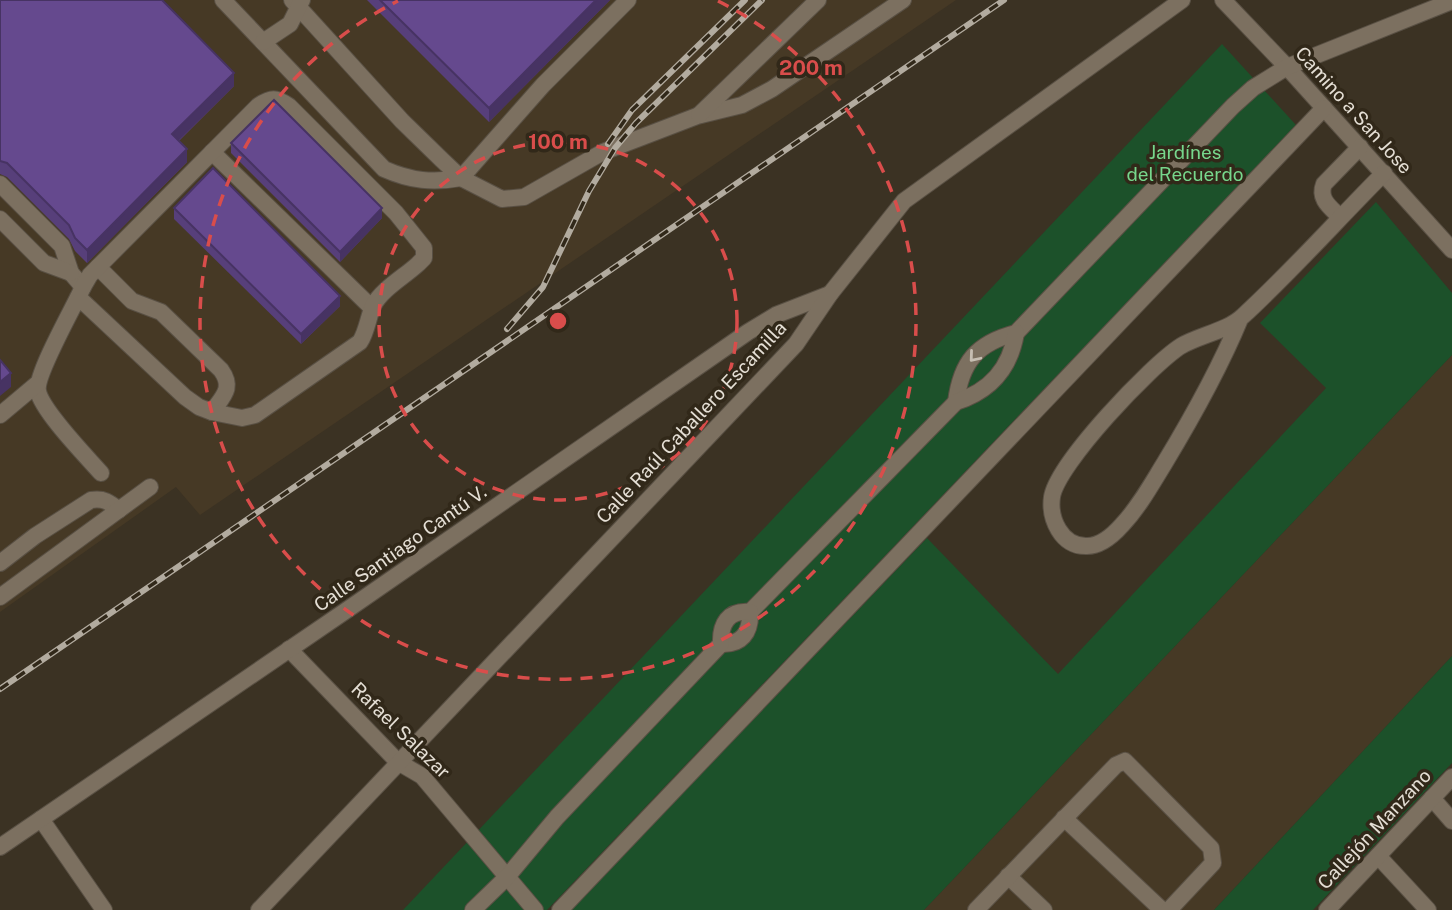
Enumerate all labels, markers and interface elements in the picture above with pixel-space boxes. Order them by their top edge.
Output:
street label: Camino a San Jose [1291,42,1417,178]
text: 200 m [779,55,843,80]
text: 100 m [528,129,588,154]
park label: Jardínes del Recuerdo [1126,141,1244,185]
centre of rings [546,309,570,333]
street label: Calle Raúl Caballero Escamilla [591,316,791,528]
one-way arrow [970,349,982,362]
street label: Calle Santiago Cantú V. [310,480,490,616]
street label: Rafael Salazar [347,677,455,783]
street label: Callejón Manzano [1313,764,1435,894]

